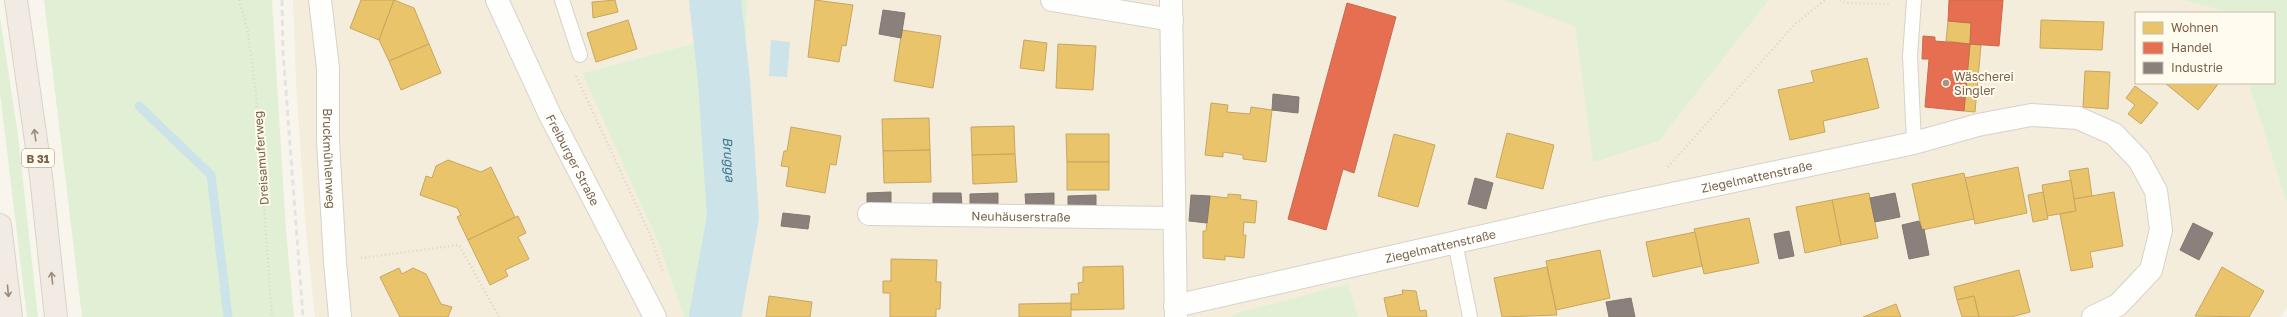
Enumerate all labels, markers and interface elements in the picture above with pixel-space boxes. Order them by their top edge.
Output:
legend [2135,12,2275,84]
text: Wohnen [2171,20,2218,35]
text: Handel [2171,40,2213,55]
text: Industrie [2171,60,2223,75]
place label: Wäscherei Singler [1954,69,2014,98]
marker: Wäscherei Singler [1941,78,1951,88]
street label: Bruckmühlenweg [321,108,339,209]
street label: Dreisamuferweg [250,110,272,206]
street label: Freiburger Straße [543,112,603,208]
one-way arrow [31,129,39,142]
water label: Brugga [720,136,739,183]
road number: B 31 [22,149,54,167]
street label: Ziegelmattenstraße [1700,157,1814,195]
street label: Neuhäuserstraße [971,208,1071,224]
street label: Ziegelmattenstraße [1383,226,1497,266]
one-way arrow [48,272,55,285]
one-way arrow [5,284,12,297]

